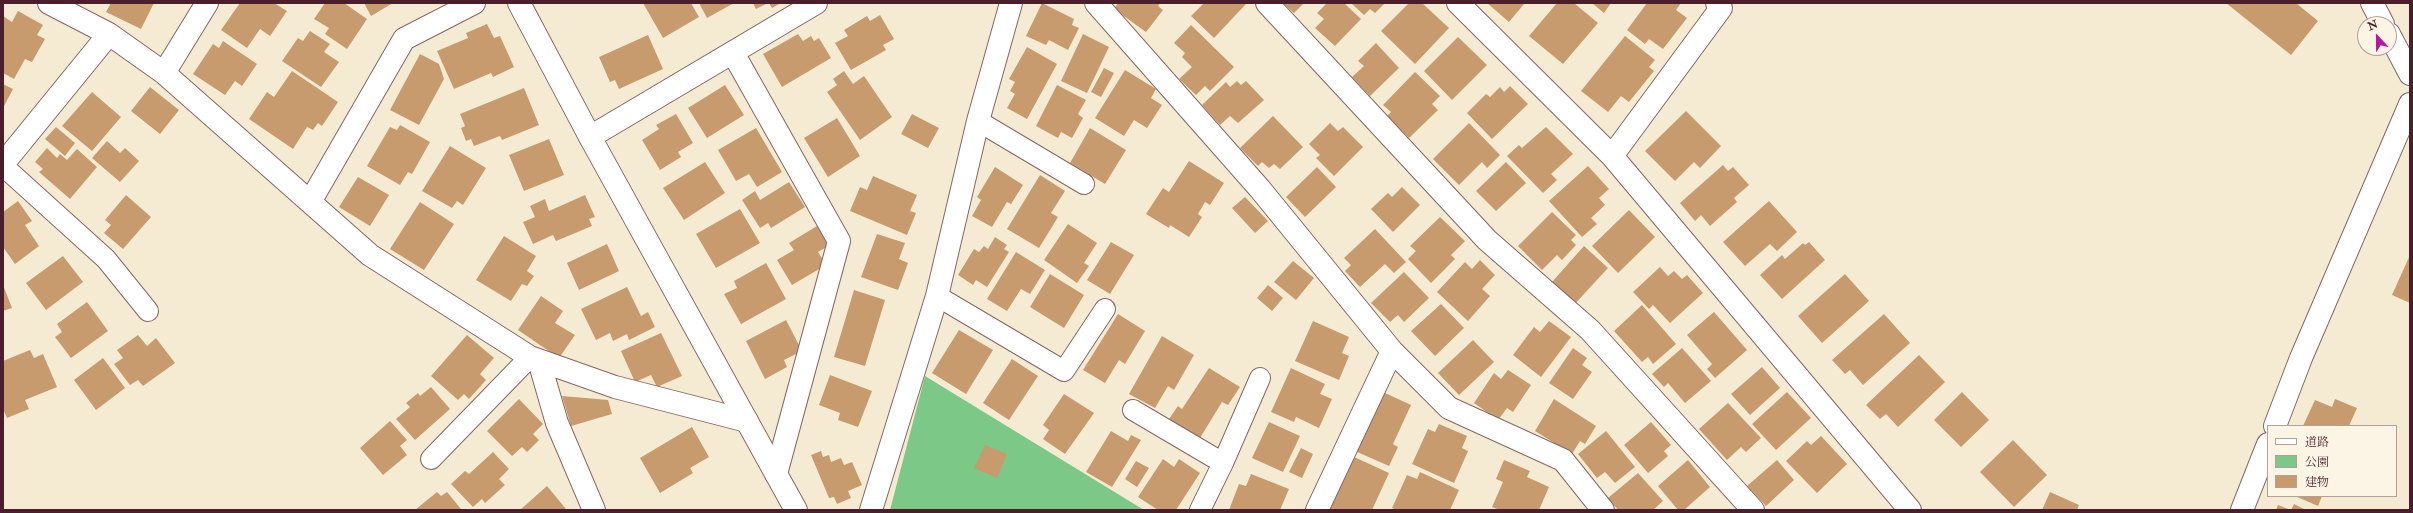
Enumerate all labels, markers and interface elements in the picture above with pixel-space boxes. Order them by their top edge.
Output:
north arrow [2357,16,2397,56]
text: N [2366,17,2380,33]
legend [2267,425,2397,497]
text: 道路 [2305,435,2329,450]
text: 公園 [2305,455,2329,470]
text: 建物 [2305,475,2329,490]

